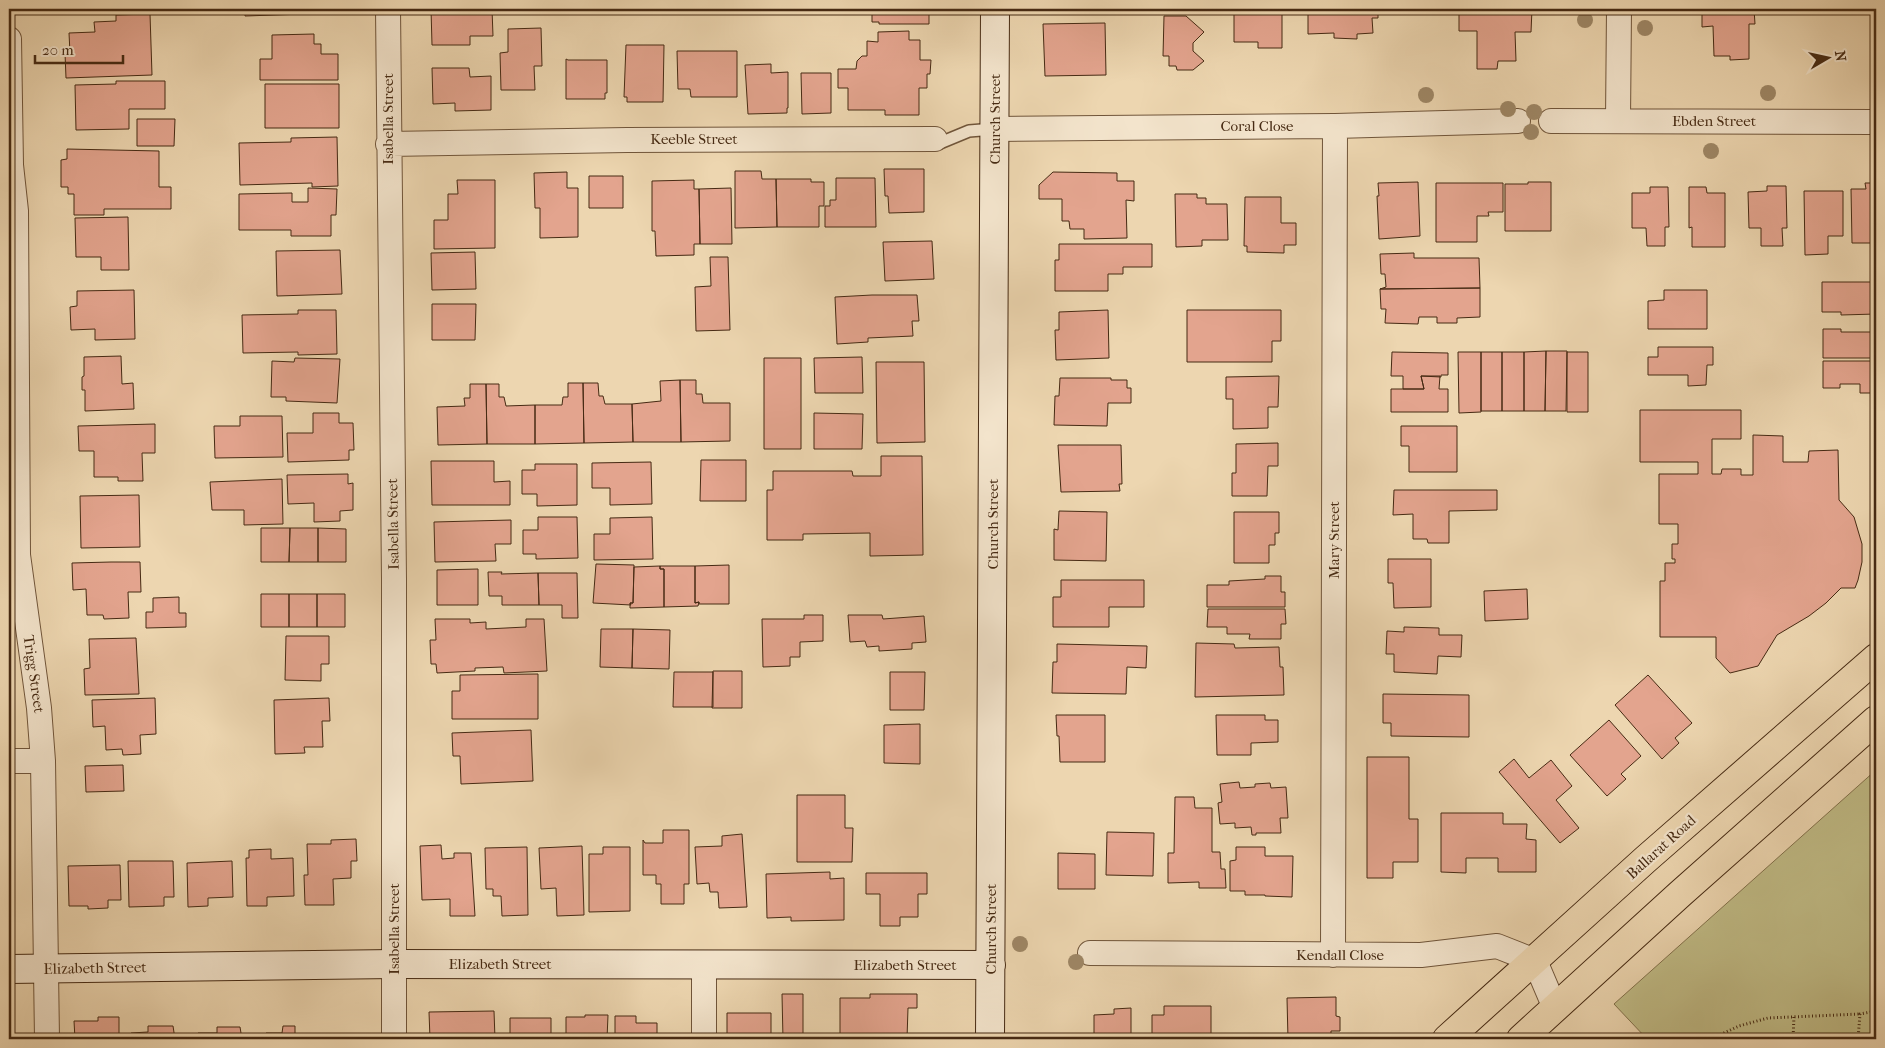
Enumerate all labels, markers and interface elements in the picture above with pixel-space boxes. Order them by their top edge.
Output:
scale bar [35,32,122,64]
north arrow [1802,32,1852,82]
text: 20 m [42,41,74,59]
text: N [1831,49,1850,63]
street label: Isabella Street [379,73,397,165]
street label: Church Street [986,73,1004,164]
street label: Ebden Street [1672,112,1757,130]
street label: Coral Close [1221,117,1294,135]
street label: Keeble Street [650,130,738,148]
street label: Isabella Street [383,477,403,570]
street label: Church Street [984,478,1002,569]
street label: Mary Street [1325,500,1343,579]
street label: Trigg Street [20,634,48,715]
street label: Ballarat Road [1623,811,1700,883]
street label: Isabella Street [385,883,403,975]
street label: Church Street [982,883,1000,974]
street label: Kendall Close [1296,946,1385,964]
street label: Elizabeth Street [448,955,552,973]
street label: Elizabeth Street [853,956,957,974]
street label: Elizabeth Street [43,958,147,978]

